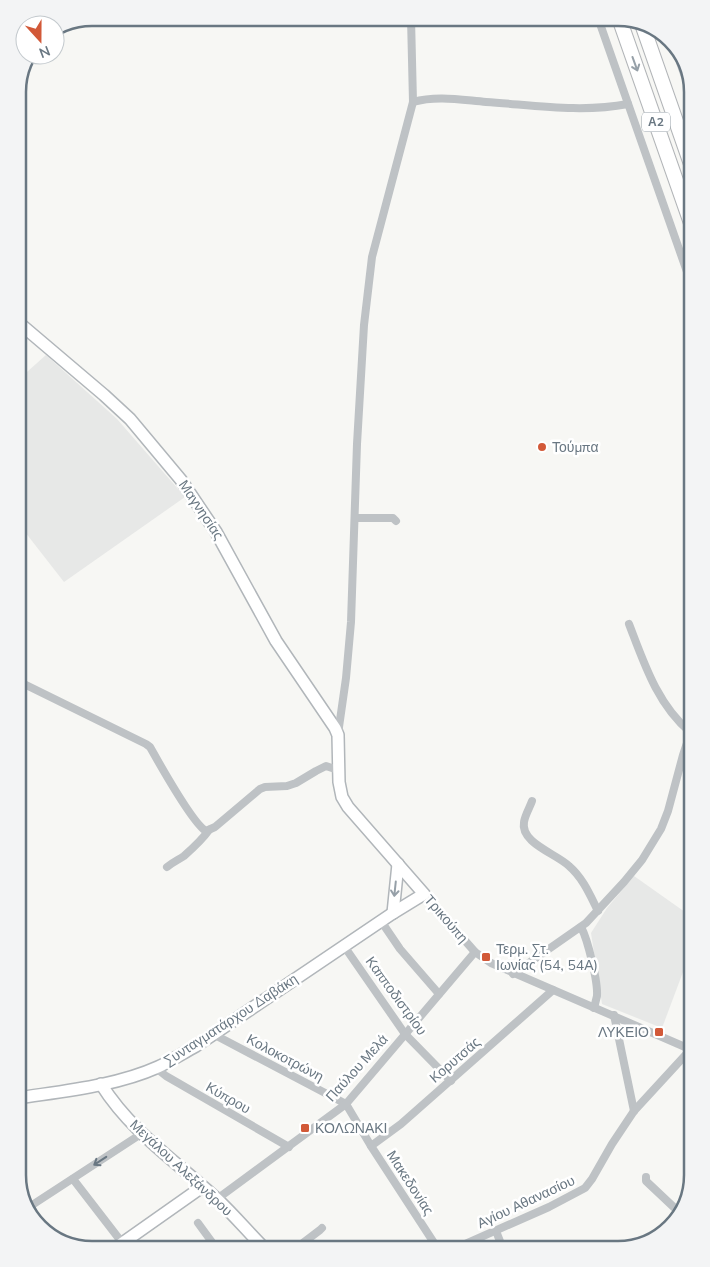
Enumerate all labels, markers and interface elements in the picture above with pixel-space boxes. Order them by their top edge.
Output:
north arrow [15,15,65,65]
text: N [36,41,53,62]
one-way arrow [631,55,640,71]
road number: Α2 [642,112,670,132]
place label: Τούμπα [552,438,599,457]
marker: Τούμπα [536,441,548,453]
street label: Μαγνησίας [174,476,228,544]
one-way arrow [390,880,400,896]
street label: Τρικούπη [420,891,472,947]
place label: Τερμ. Στ. Ιωνίας (54, 54Α) [496,940,598,975]
marker: Τερμ. Στ. Ιωνίας (54, 54Α) [480,951,492,963]
street label: Καπποδιστρίου [361,953,431,1039]
street label: Συνταγματάρχου Δαβάκη [160,970,302,1070]
place label: ΛΥΚΕΙΟ [598,1023,649,1042]
marker: ΛΥΚΕΙΟ [653,1026,665,1038]
street label: Κολοκοτρώνη [243,1030,327,1086]
street label: Παύλου Μελά [322,1030,392,1106]
street label: Κορυτσάς [426,1033,485,1087]
street label: Κύπρου [202,1078,254,1118]
street label: Μεγάλου Αλεξάνδρου [126,1115,236,1221]
place label: ΚΟΛΩΝΑΚΙ [315,1119,387,1138]
marker: ΚΟΛΩΝΑΚΙ [299,1122,311,1134]
street label: Μακεδονίας [382,1147,438,1219]
one-way arrow [94,1156,108,1166]
street label: Αγίου Αθανασίου [474,1171,578,1233]

